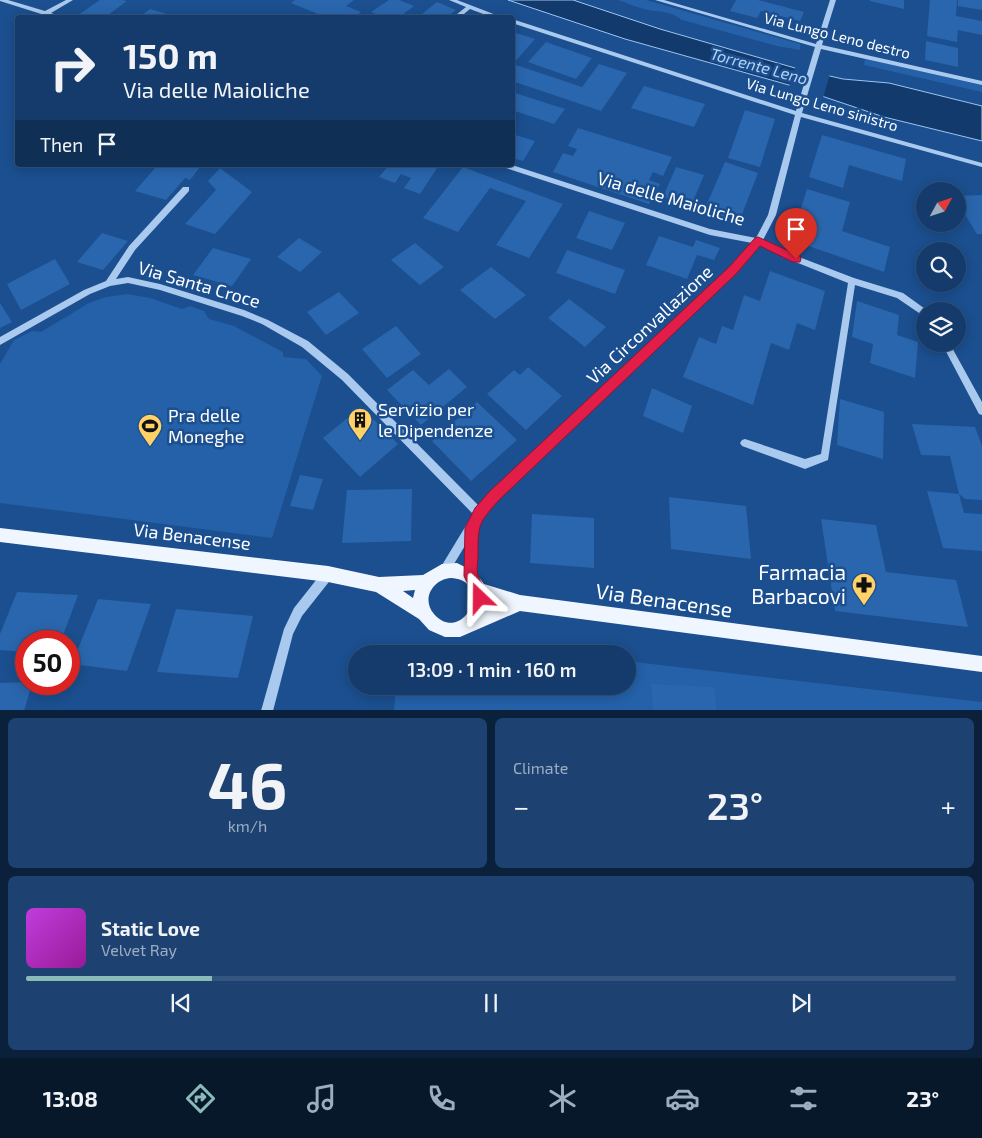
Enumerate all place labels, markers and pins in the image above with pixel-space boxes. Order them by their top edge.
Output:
pin [775,208,817,259]
place label: Servizio per le Dipendenze [378,398,493,441]
place label: Pra delle Moneghe [168,404,244,447]
building icon: Servizio per le Dipendenze [347,407,373,441]
sports icon: Pra delle Moneghe [137,413,163,447]
place label: Farmacia Barbacovi [751,559,846,608]
pharmacy icon: Farmacia Barbacovi [851,572,877,606]

